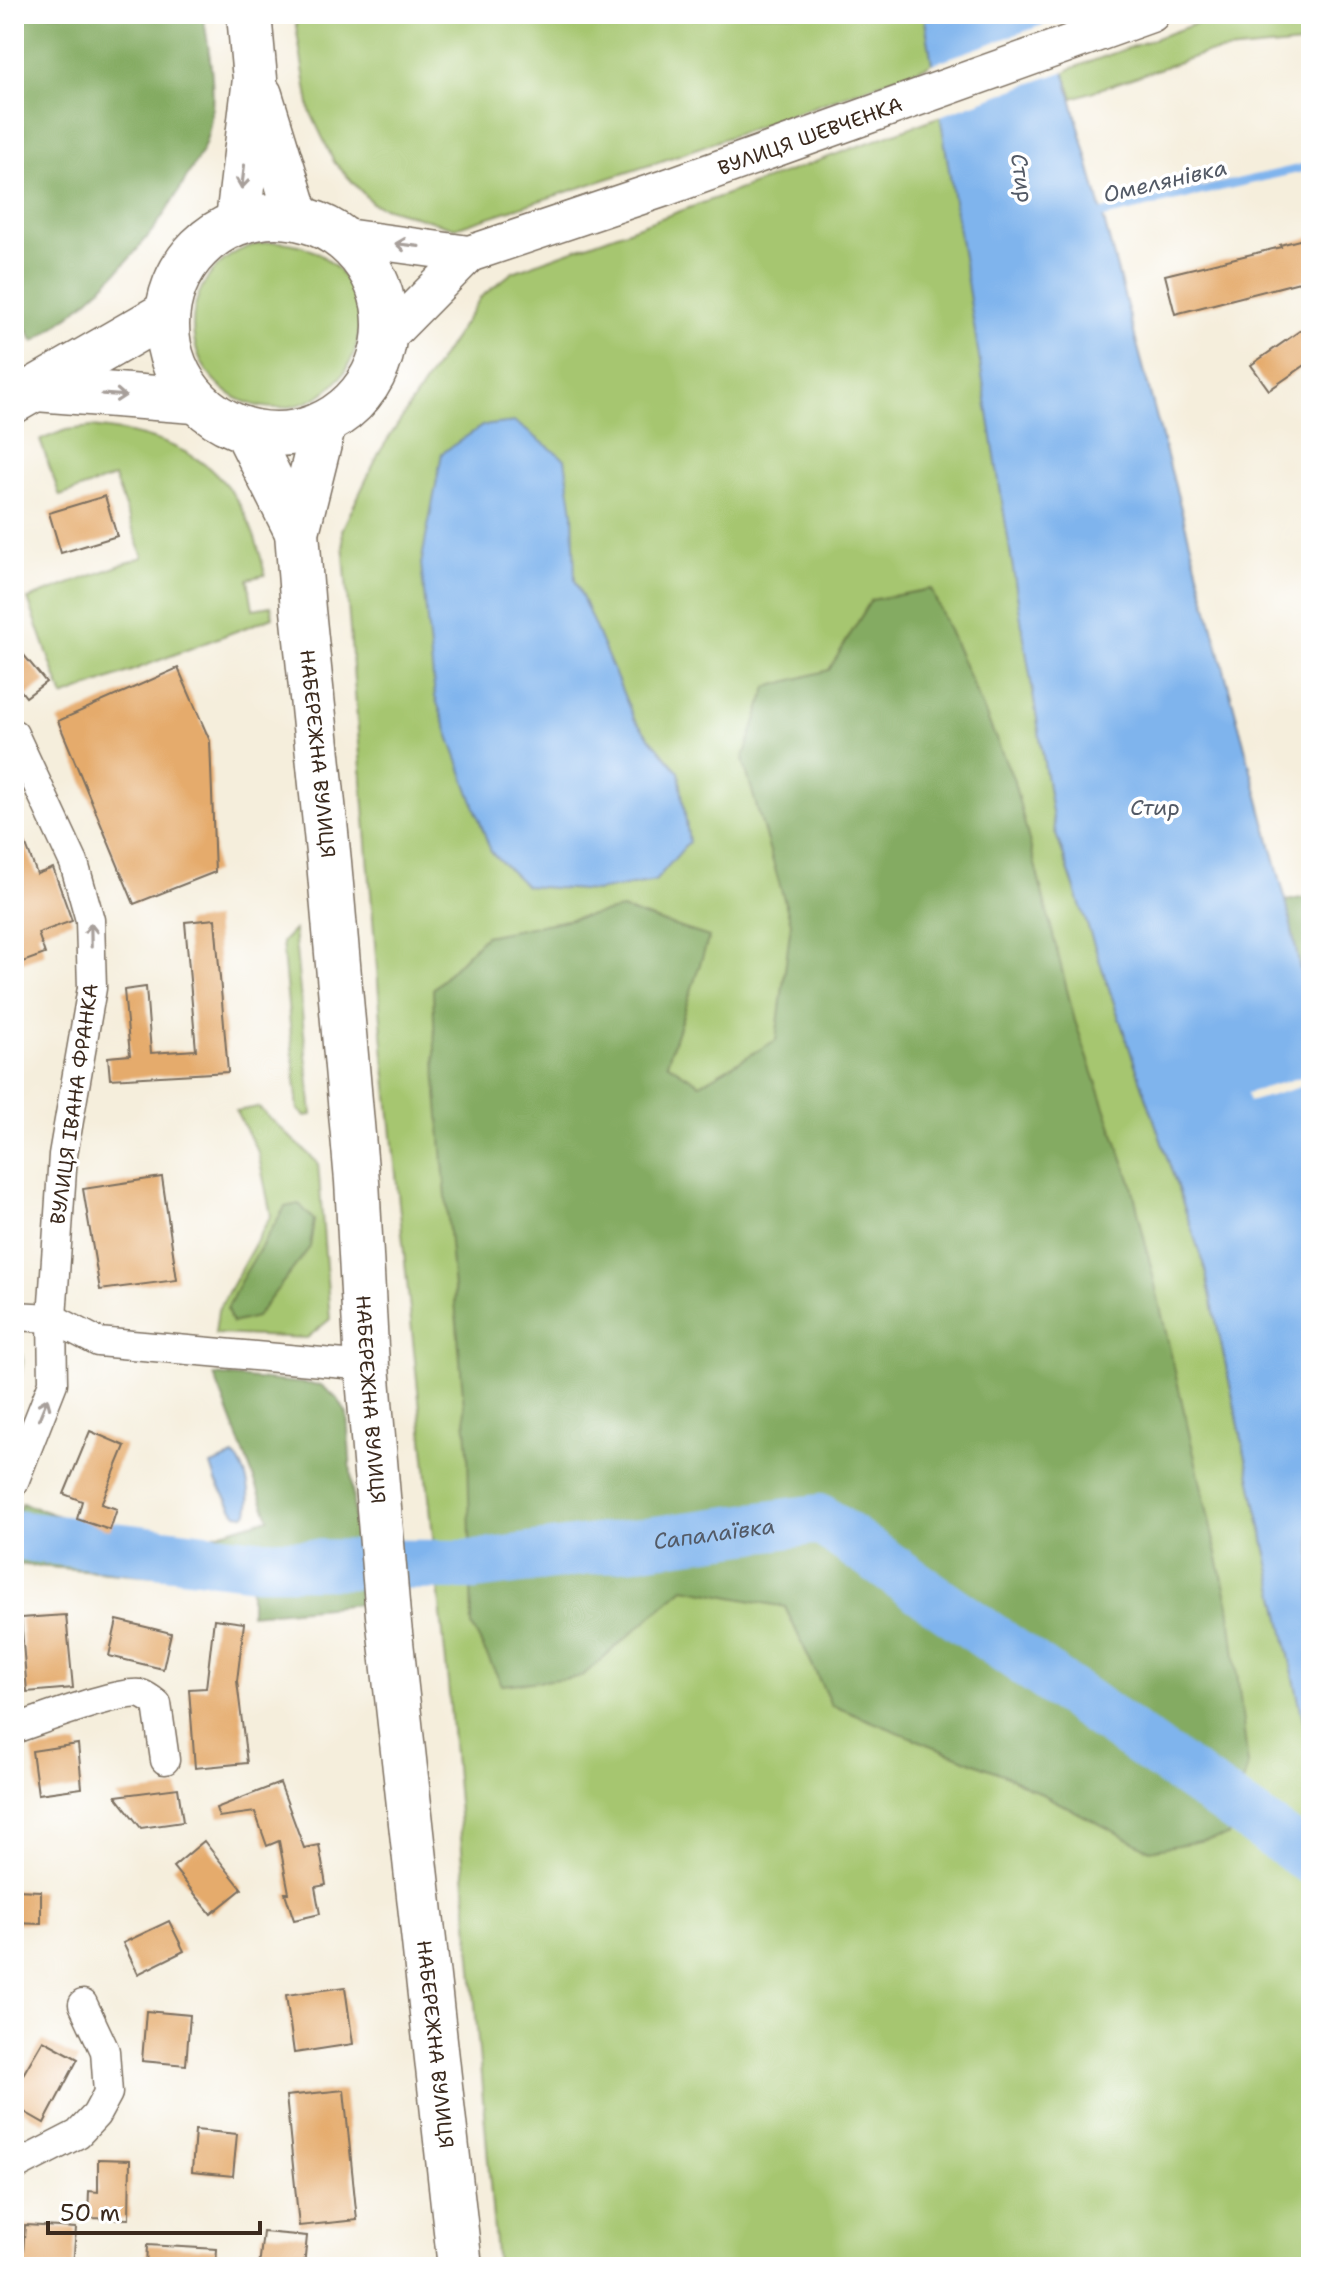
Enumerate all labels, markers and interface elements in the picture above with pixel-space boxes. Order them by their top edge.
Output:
street label: ВУЛИЦЯ ШЕВЧЕНКА [714,91,906,181]
water label: Стир [1004,151,1040,205]
water label: Омелянівка [1100,153,1230,209]
one-way arrow [236,163,251,190]
one-way arrow [395,238,421,253]
one-way arrow [100,388,127,403]
street label: НАБЕРЕЖНА ВУЛИЦЯ [294,648,341,859]
water label: Стир [1130,793,1180,822]
one-way arrow [83,922,98,949]
street label: ВУЛИЦЯ ІВАНА ФРАНКА [44,982,104,1226]
street label: НАБЕРЕЖНА ВУЛИЦЯ [350,1294,392,1505]
one-way arrow [37,1397,51,1422]
water label: Сапалаївка [652,1511,777,1556]
street label: НАБЕРЕЖНА ВУЛИЦЯ [411,1939,460,2150]
scale bar [48,2185,260,2235]
text: 50 m [60,2197,120,2229]

